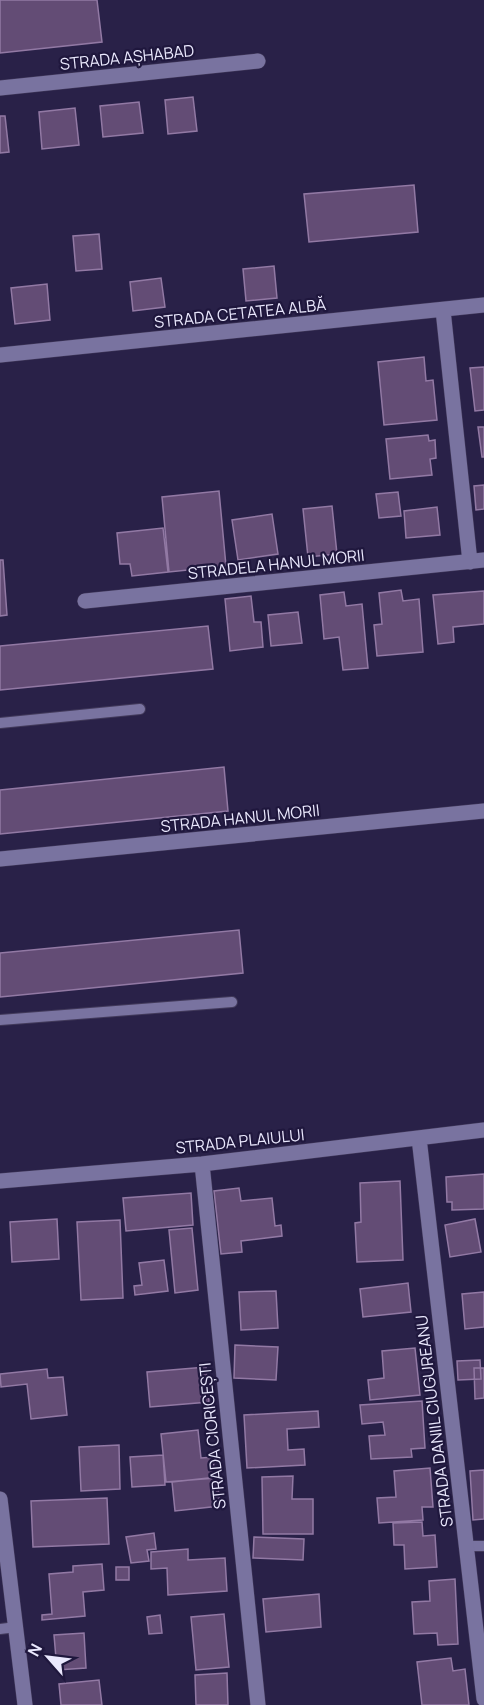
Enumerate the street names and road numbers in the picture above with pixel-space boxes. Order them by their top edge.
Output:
street label: STRADA AȘHABAD [59,39,195,75]
street label: STRADA CETATEA ALBĂ [153,293,327,333]
street label: STRADELA HANUL MORII [187,544,365,584]
street label: STRADA HANUL MORII [159,799,321,837]
street label: STRADA PLAIULUI [174,1123,306,1159]
street label: STRADA DANIIL CIUGUREANU [410,1314,458,1528]
street label: STRADA CIORICEȘTI [193,1362,231,1510]

